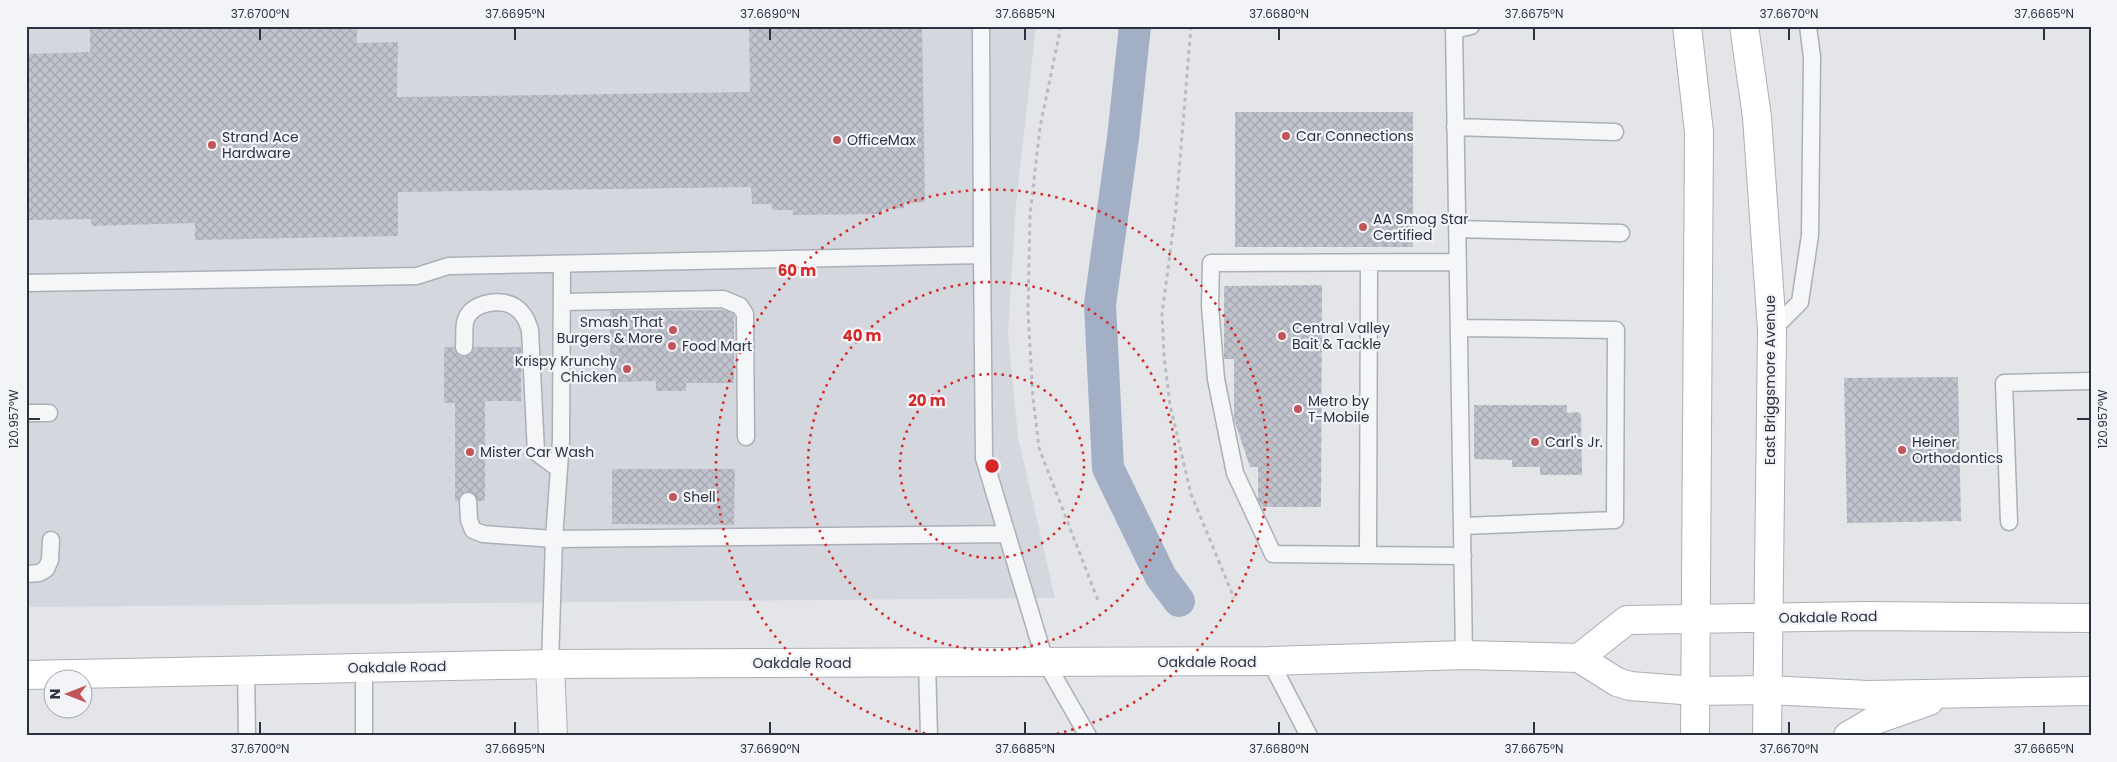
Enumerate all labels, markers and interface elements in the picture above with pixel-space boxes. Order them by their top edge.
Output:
text: 37.6700°N [231,5,289,22]
text: 37.6695°N [485,5,545,22]
text: 37.6690°N [740,5,800,22]
text: 37.6685°N [995,5,1055,22]
text: 37.6680°N [1249,5,1309,22]
text: 37.6675°N [1505,5,1563,22]
text: 37.6670°N [1760,5,1818,22]
text: 37.6665°N [2014,5,2074,22]
place label: Car Connections [1296,126,1414,146]
place label: Strand Ace Hardware [222,127,299,163]
place label: OfficeMax [847,130,916,150]
marker: Car Connections [1280,130,1292,142]
marker: OfficeMax [831,134,843,146]
marker: Strand Ace Hardware [206,139,218,151]
place label: AA Smog Star Certified [1373,209,1468,245]
marker: AA Smog Star Certified [1357,221,1369,233]
text: 60 m [778,260,816,281]
street label: East Briggsmore Avenue [1760,295,1780,465]
place label: Smash That Burgers & More [557,312,663,348]
place label: Central Valley Bait & Tackle [1292,318,1390,354]
marker: Smash That Burgers & More [667,324,679,336]
text: 40 m [842,325,882,346]
marker: Central Valley Bait & Tackle [1276,330,1288,342]
place label: Food Mart [682,336,752,356]
marker: Food Mart [666,340,678,352]
place label: Krispy Krunchy Chicken [515,351,617,387]
marker: Krispy Krunchy Chicken [621,363,633,375]
text: 120.957°W [5,389,22,449]
text: 120.957°W [2094,389,2111,449]
text: 20 m [908,390,946,411]
place label: Metro by T-Mobile [1308,391,1370,427]
marker: Metro by T-Mobile [1292,403,1304,415]
place label: Carl's Jr. [1545,432,1603,452]
place label: Heiner Orthodontics [1912,432,2003,468]
marker: Carl's Jr. [1529,436,1541,448]
place label: Mister Car Wash [480,442,594,462]
marker: Heiner Orthodontics [1896,444,1908,456]
marker: Mister Car Wash [464,446,476,458]
centre of rings [983,457,1001,475]
place label: Shell [683,487,716,507]
marker: Shell [667,491,679,503]
street label: Oakdale Road [1778,606,1878,628]
street label: Oakdale Road [1158,652,1256,672]
street label: Oakdale Road [753,653,851,673]
street label: Oakdale Road [347,656,447,678]
north arrow [42,670,92,720]
text: N [45,689,65,699]
text: 37.6700°N [231,740,289,757]
text: 37.6695°N [485,740,545,757]
text: 37.6690°N [740,740,800,757]
text: 37.6685°N [995,740,1055,757]
text: 37.6680°N [1249,740,1309,757]
text: 37.6675°N [1505,740,1563,757]
text: 37.6670°N [1760,740,1818,757]
text: 37.6665°N [2014,740,2074,757]

